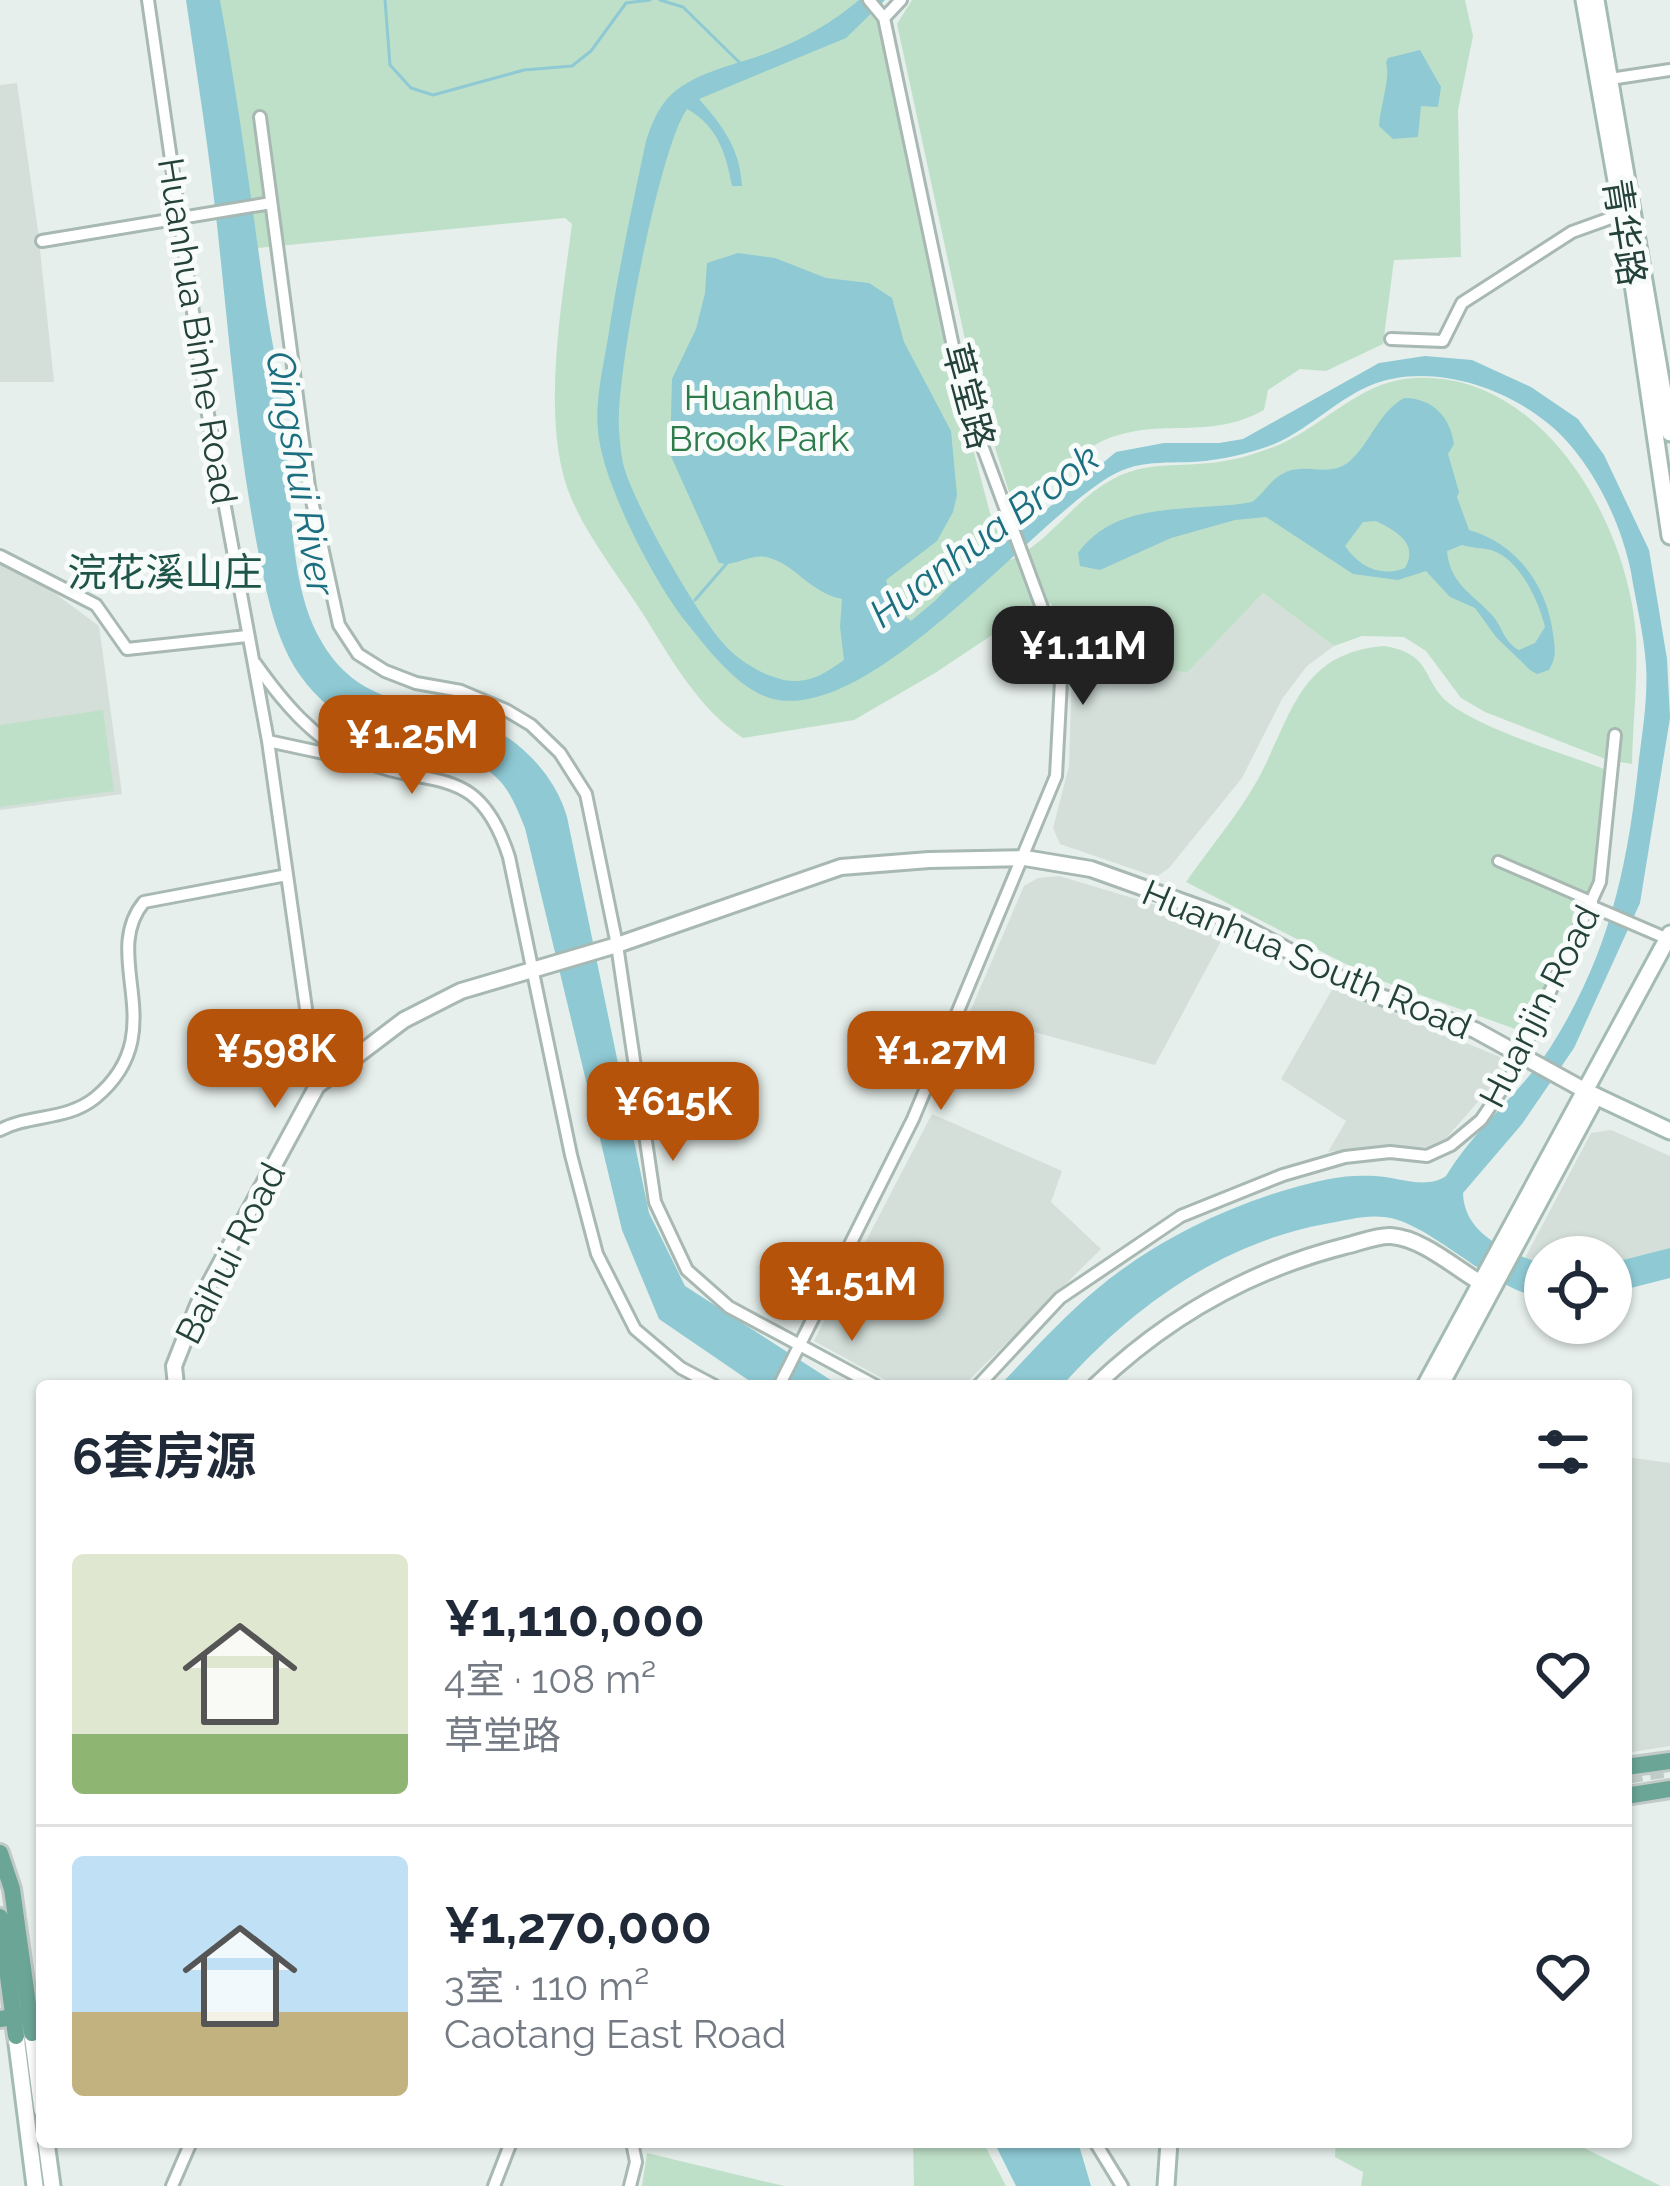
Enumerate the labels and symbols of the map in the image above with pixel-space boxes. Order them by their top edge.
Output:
street label: Huanhua Binhe Road [150,155,246,507]
street label: 青华路 [1596,175,1654,289]
street label: 草堂路 [935,338,1003,454]
water label: Qingshui River [257,347,345,600]
park label: Huanhua Brook Park [669,376,849,459]
water label: Huanhua Brook [860,434,1108,636]
district label: 浣花溪山庄 [67,549,263,595]
pin: ¥1.11M [985,606,1181,708]
pin: ¥1.25M [314,695,510,797]
street label: Huanhua South Road [1136,871,1478,1047]
street label: Huanjin Road [1470,898,1608,1114]
pin: ¥598K [191,1009,359,1111]
pin: ¥1.27M [843,1011,1039,1113]
pin: ¥615K [589,1062,757,1164]
street label: Baihui Road [167,1156,293,1350]
pin: ¥1.51M [754,1242,950,1344]

